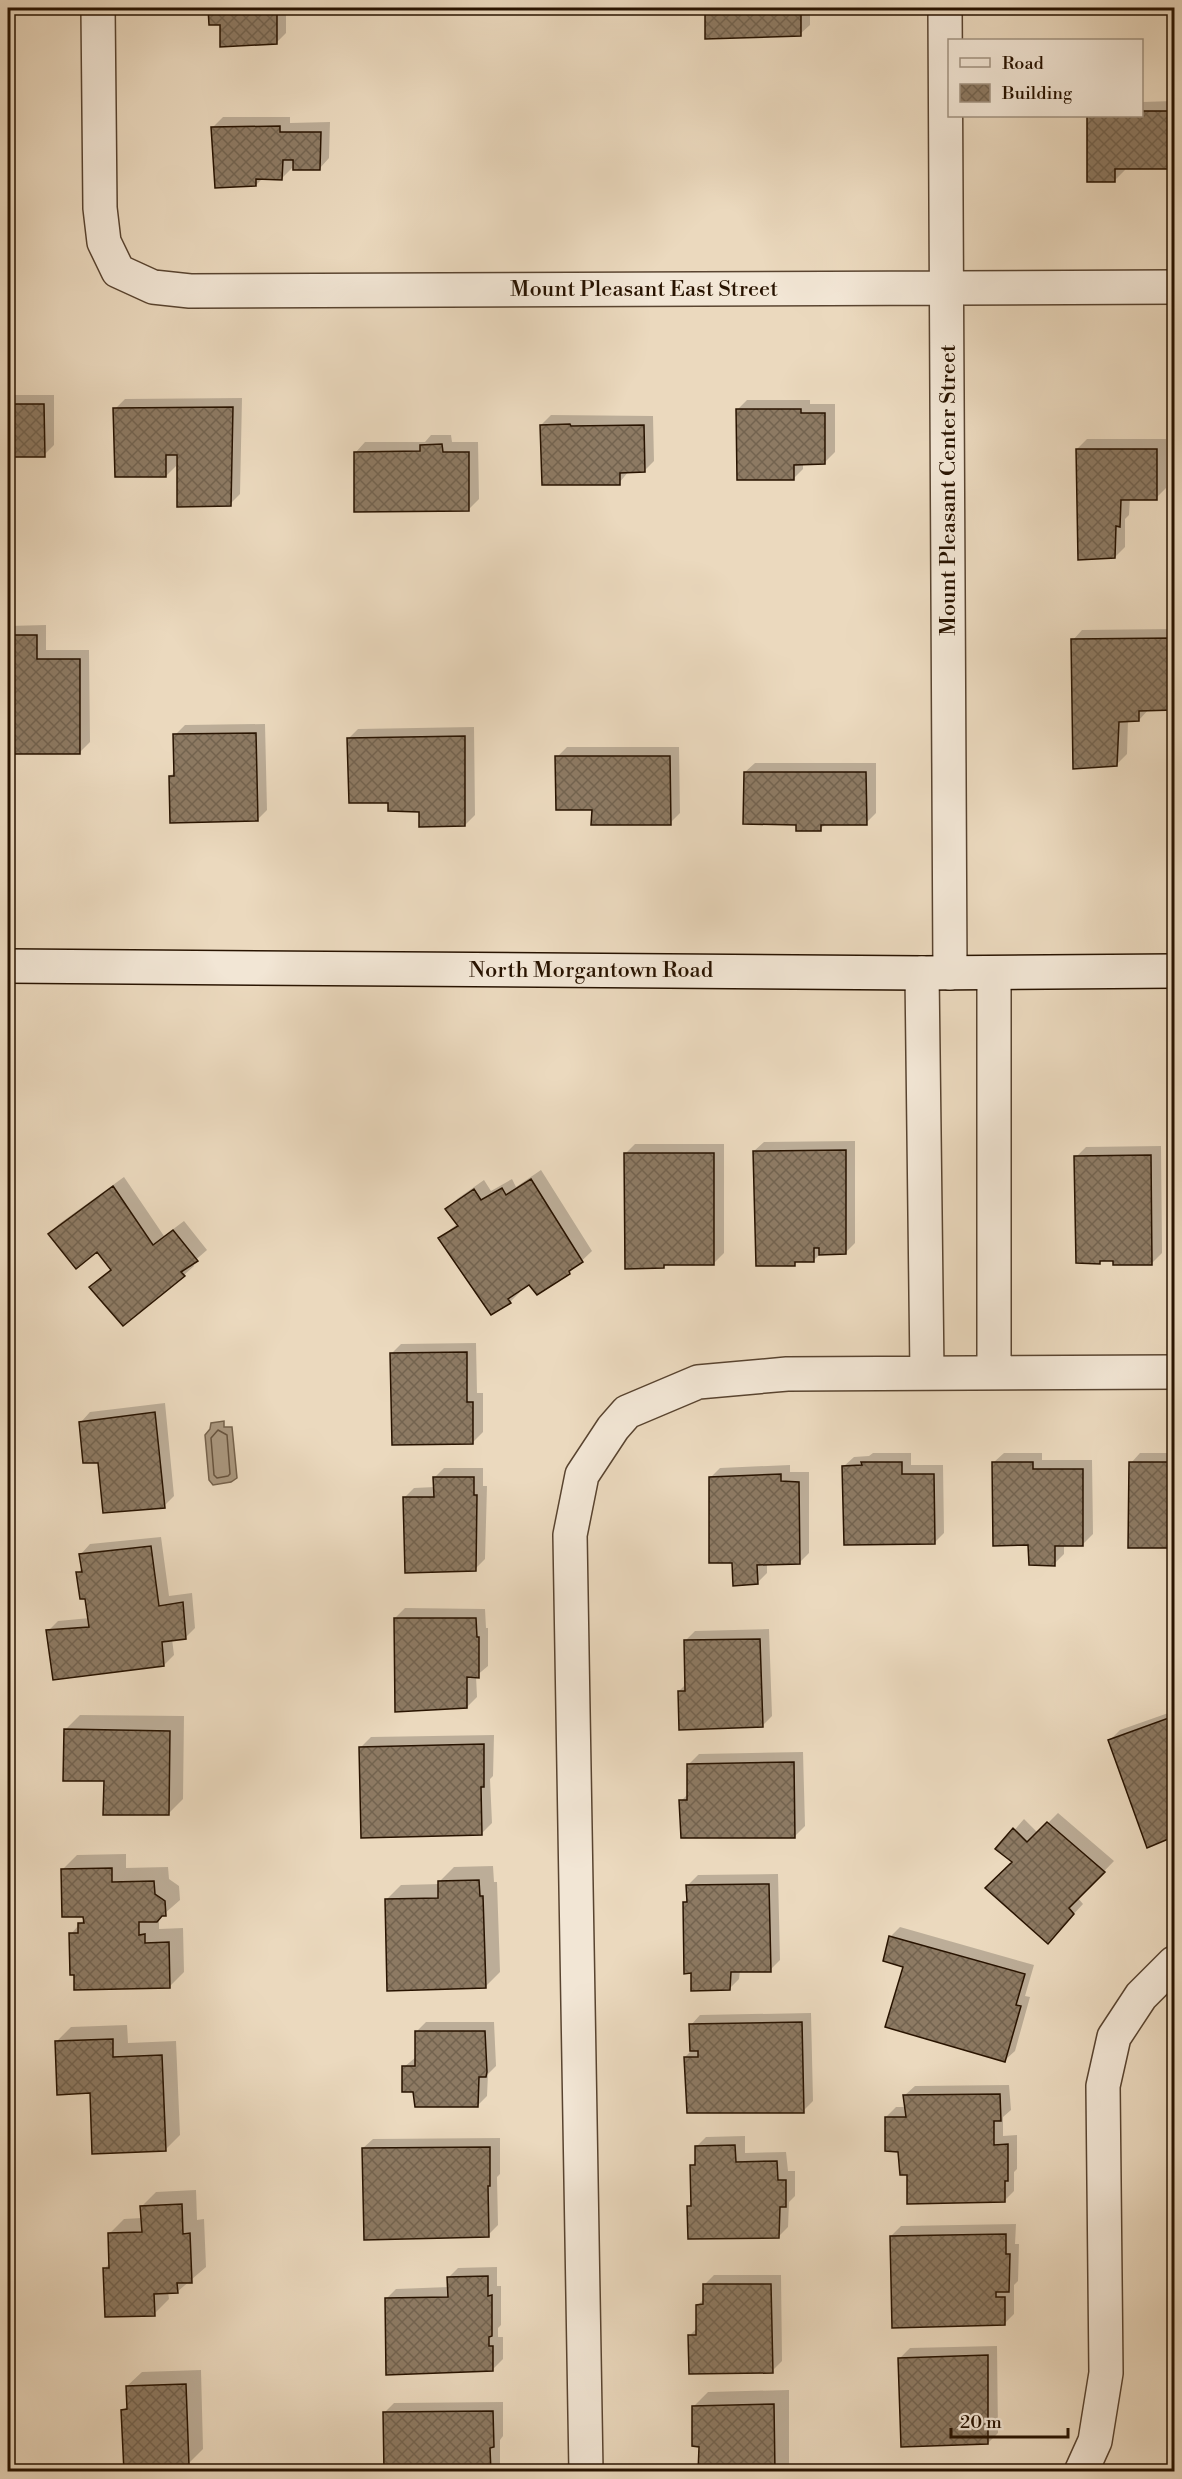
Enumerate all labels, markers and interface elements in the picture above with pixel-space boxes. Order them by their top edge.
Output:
legend [948,39,1143,117]
text: Road [1002,52,1045,75]
text: Building [1001,82,1073,105]
street label: Mount Pleasant East Street [510,276,778,303]
street label: Mount Pleasant Center Street [935,344,962,636]
street label: North Morgantown Road [469,957,714,984]
scale bar [951,2401,1068,2439]
text: 20 m [960,2411,1002,2434]

